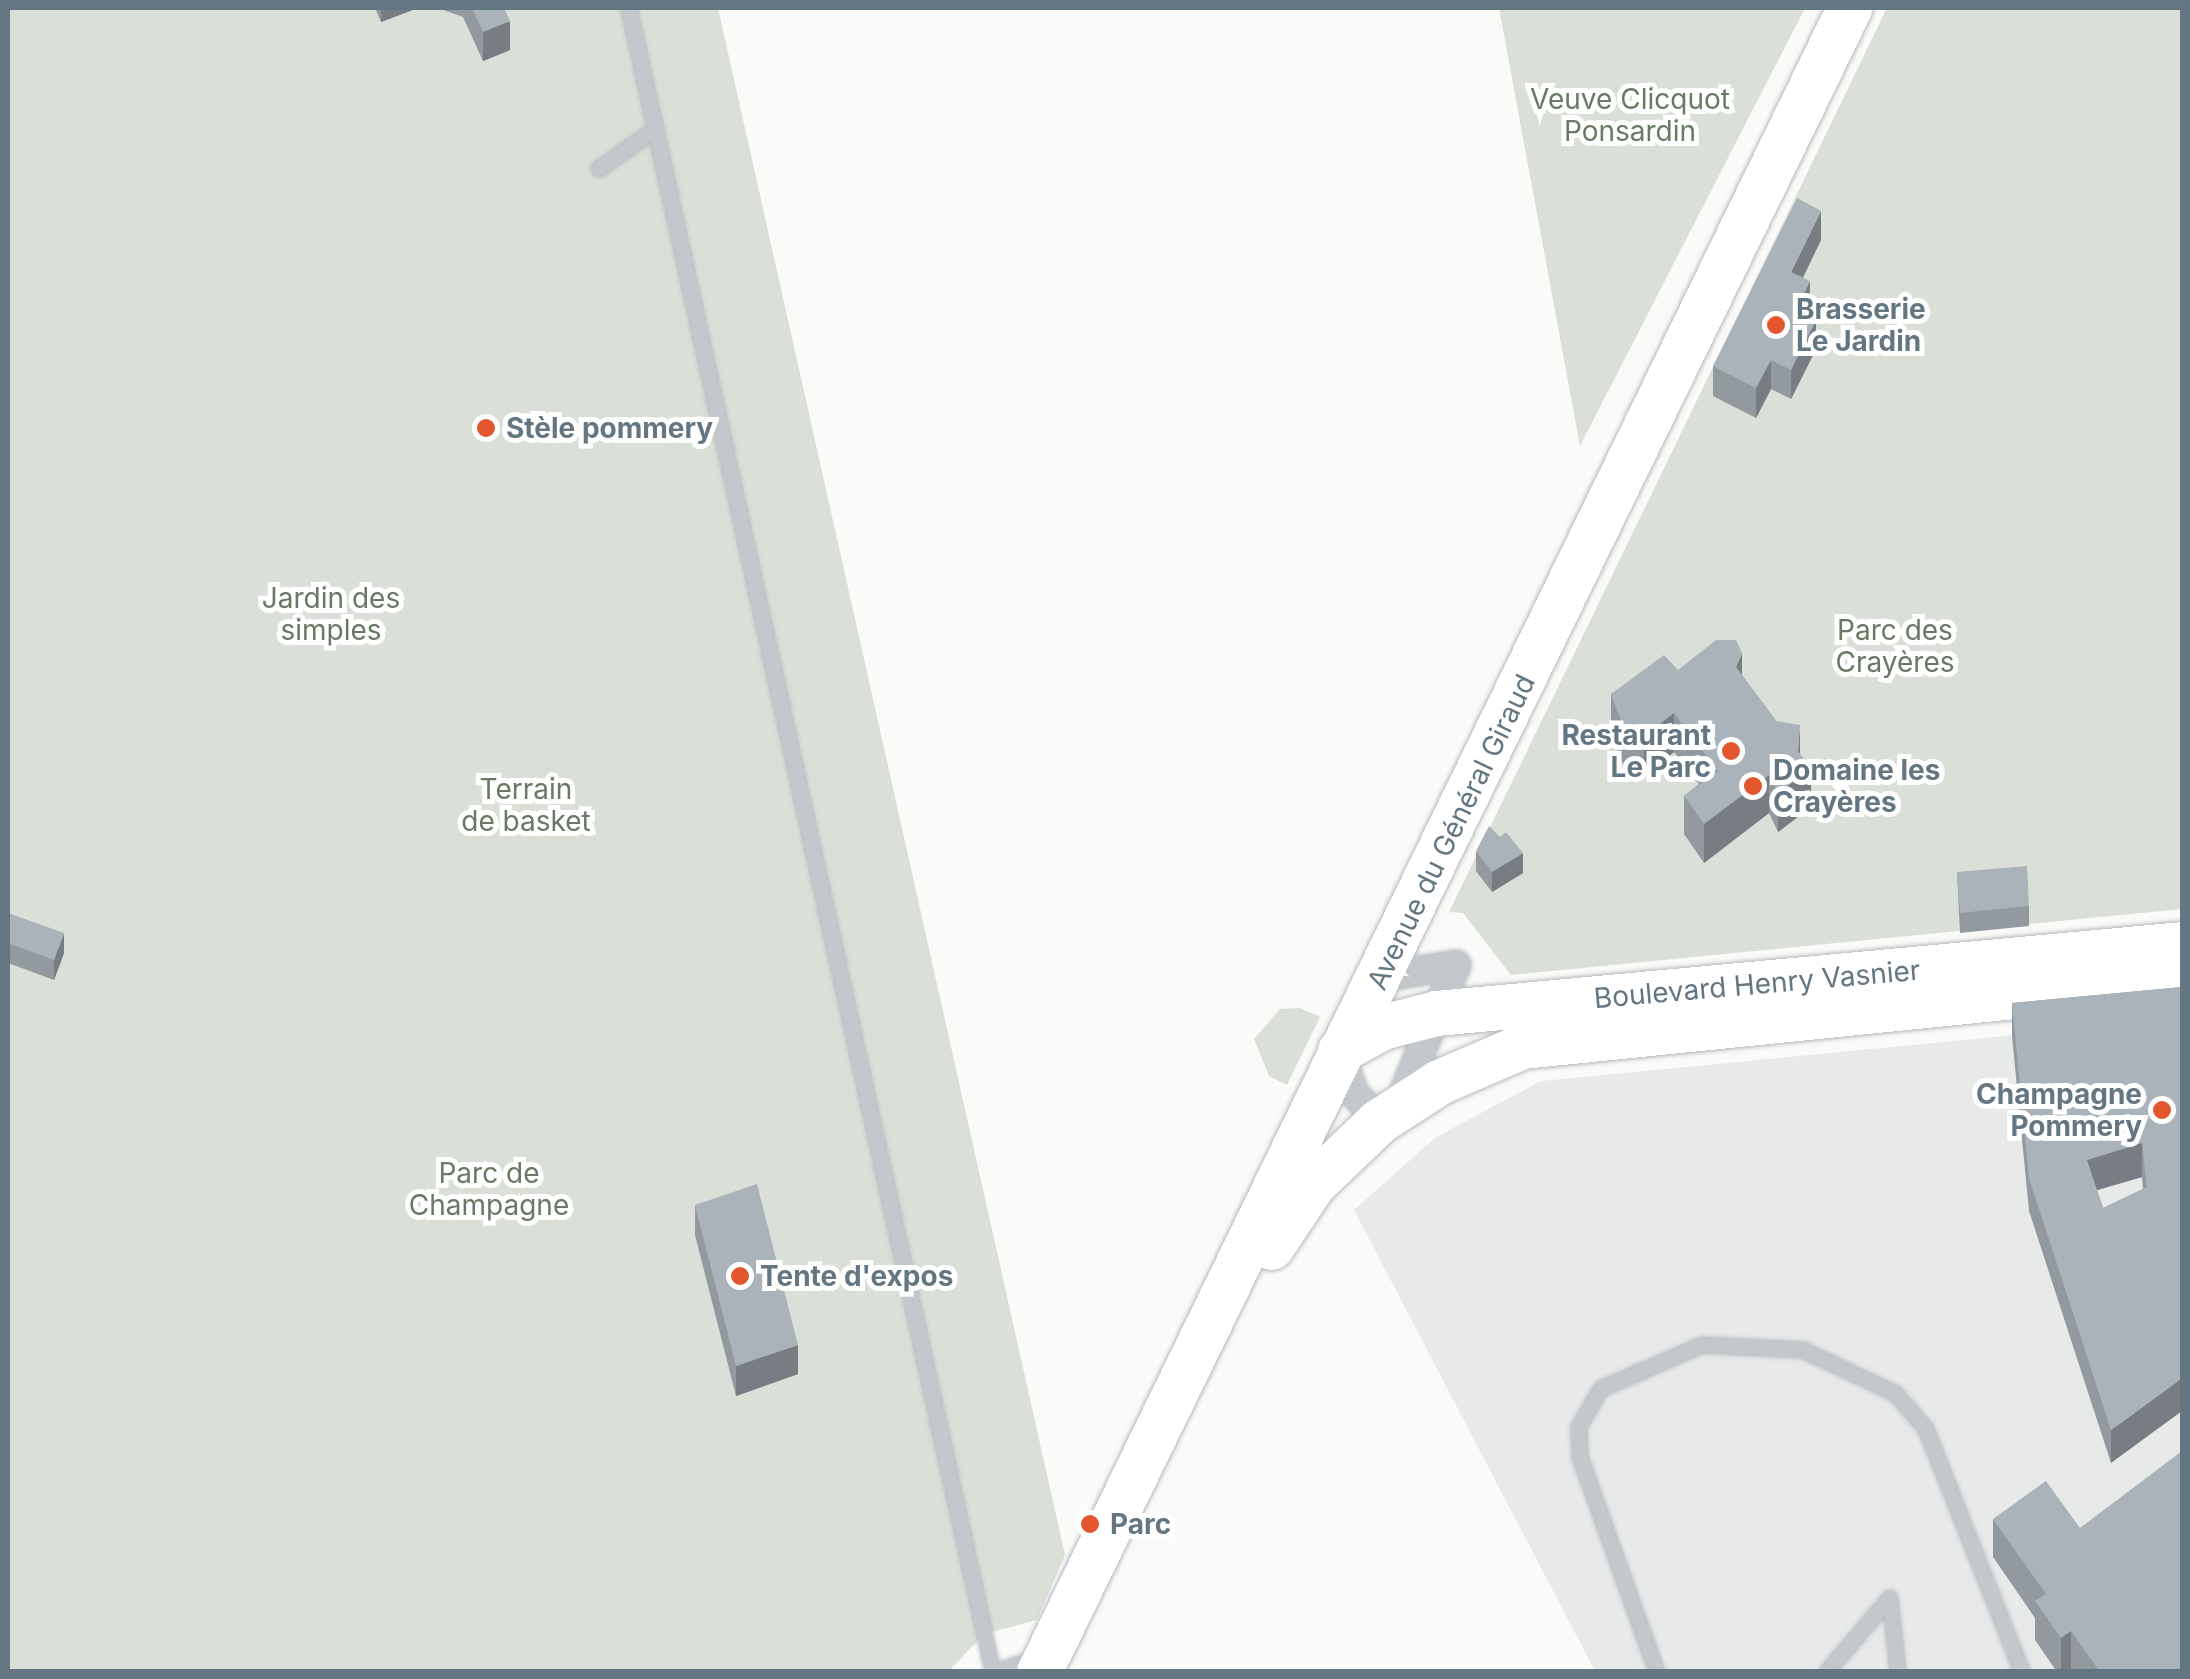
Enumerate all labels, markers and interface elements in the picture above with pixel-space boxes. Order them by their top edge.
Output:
park label: Veuve Clicquot Ponsardin [1530,82,1730,148]
place label: Brasserie Le Jardin [1796,292,1926,358]
marker: Brasserie Le Jardin [1765,314,1787,336]
place label: Stèle pommery [506,411,713,445]
marker: Stèle pommery [475,417,497,439]
park label: Jardin des simples [262,581,400,647]
park label: Parc des Crayères [1836,613,1954,679]
street label: Avenue du Général Giraud [1360,669,1542,995]
place label: Restaurant Le Parc [1562,718,1711,784]
marker: Restaurant Le Parc [1720,740,1742,762]
place label: Domaine les Crayères [1773,753,1940,819]
park label: Terrain de basket [461,772,591,838]
marker: Domaine les Crayères [1742,775,1764,797]
street label: Boulevard Henry Vasnier [1592,953,1922,1015]
place label: Champagne Pommery [1976,1077,2142,1143]
marker: Champagne Pommery [2151,1099,2173,1121]
park label: Parc de Champagne [409,1156,569,1222]
place label: Tente d'expos [760,1259,953,1293]
marker: Tente d'expos [729,1265,751,1287]
place label: Parc [1110,1507,1171,1541]
marker: Parc [1079,1513,1101,1535]

